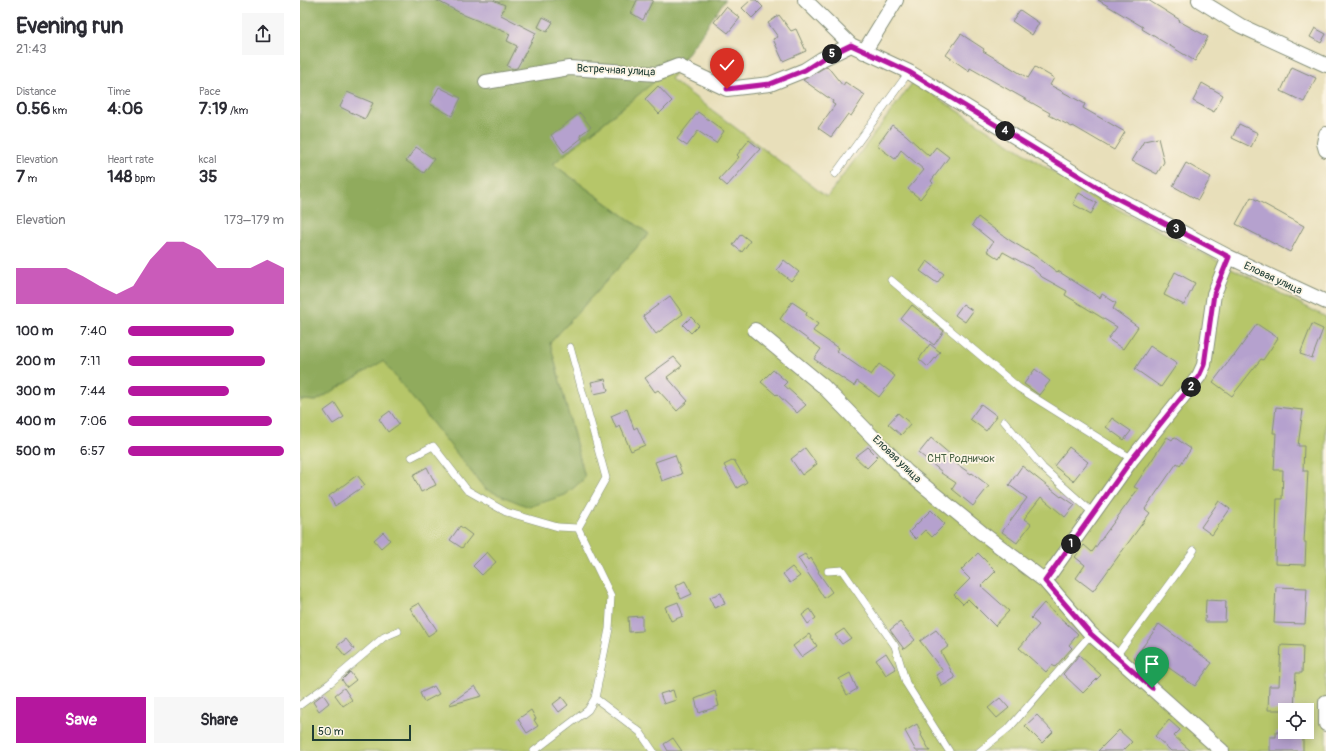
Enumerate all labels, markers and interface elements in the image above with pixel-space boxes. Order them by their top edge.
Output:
text: Evening run [16,12,124,40]
button: share [242,13,284,55]
text: 21:43 [16,41,47,57]
pin: 5 [822,44,842,64]
text: 5 [829,47,835,60]
pin [710,48,744,89]
icon: check [716,54,738,76]
street label: Встречная улица [576,61,656,79]
text: Distance [16,85,56,98]
text: Time [107,85,130,98]
text: Pace [199,85,220,98]
text: 0.56 [16,98,50,119]
text: 4:06 [107,98,143,119]
text: 7:19 [199,98,228,119]
text: km [50,104,67,117]
text: /km [228,104,248,117]
pin: 4 [995,121,1015,141]
text: 4 [1002,124,1008,137]
text: Elevation [16,153,58,166]
text: Heart rate [107,153,154,166]
text: kcal [199,153,217,166]
text: 7 [16,166,25,187]
text: 148 [107,166,132,187]
text: 35 [199,166,217,187]
text: m [25,172,37,185]
text: bpm [132,172,155,185]
text: Elevation [16,212,66,228]
text: 173–179 m [224,212,284,228]
pin: 3 [1166,219,1186,239]
text: 3 [1173,222,1179,235]
street label: Еловая улица [1242,259,1304,297]
text: 100 m [16,323,53,339]
text: 7:40 [80,323,107,339]
text: 200 m [16,353,55,369]
text: 7:11 [80,353,101,369]
pin: 2 [1181,377,1201,397]
text: 2 [1188,380,1194,393]
text: 300 m [16,383,55,399]
text: 7:44 [80,383,105,399]
text: 400 m [16,413,56,429]
text: 7:06 [80,413,107,429]
street label: Еловая улица [870,432,924,486]
text: 500 m [16,443,55,459]
text: 6:57 [80,443,105,459]
park label: СНТ Родничок [927,452,995,465]
pin: 1 [1061,534,1081,554]
text: 1 [1069,537,1073,550]
pin [1135,647,1169,688]
icon: arrive [1141,653,1163,675]
button: Save [16,697,146,743]
button: Share [154,697,284,743]
map controls [1278,703,1314,739]
button: locate [1278,703,1314,739]
scale bar [312,723,411,742]
text: 50 m [318,725,344,738]

